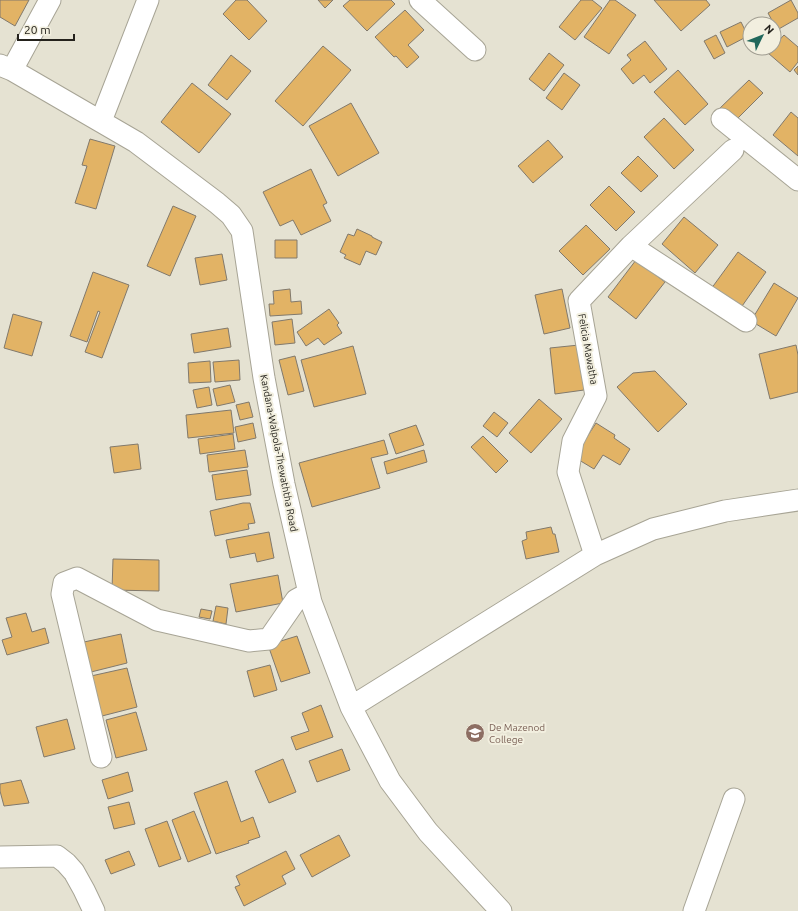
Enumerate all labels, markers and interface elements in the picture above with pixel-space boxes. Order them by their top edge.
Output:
scale bar [18,16,74,42]
north arrow [742,16,782,56]
text: N [762,22,777,36]
text: 20 m [24,23,51,36]
street label: Felicia Mawatha [576,313,600,385]
street label: Kandana-Walpola-Thewaththa Road [258,373,300,533]
school or university icon: De Mazenod College [464,722,486,744]
place label: De Mazenod College [489,722,545,745]

